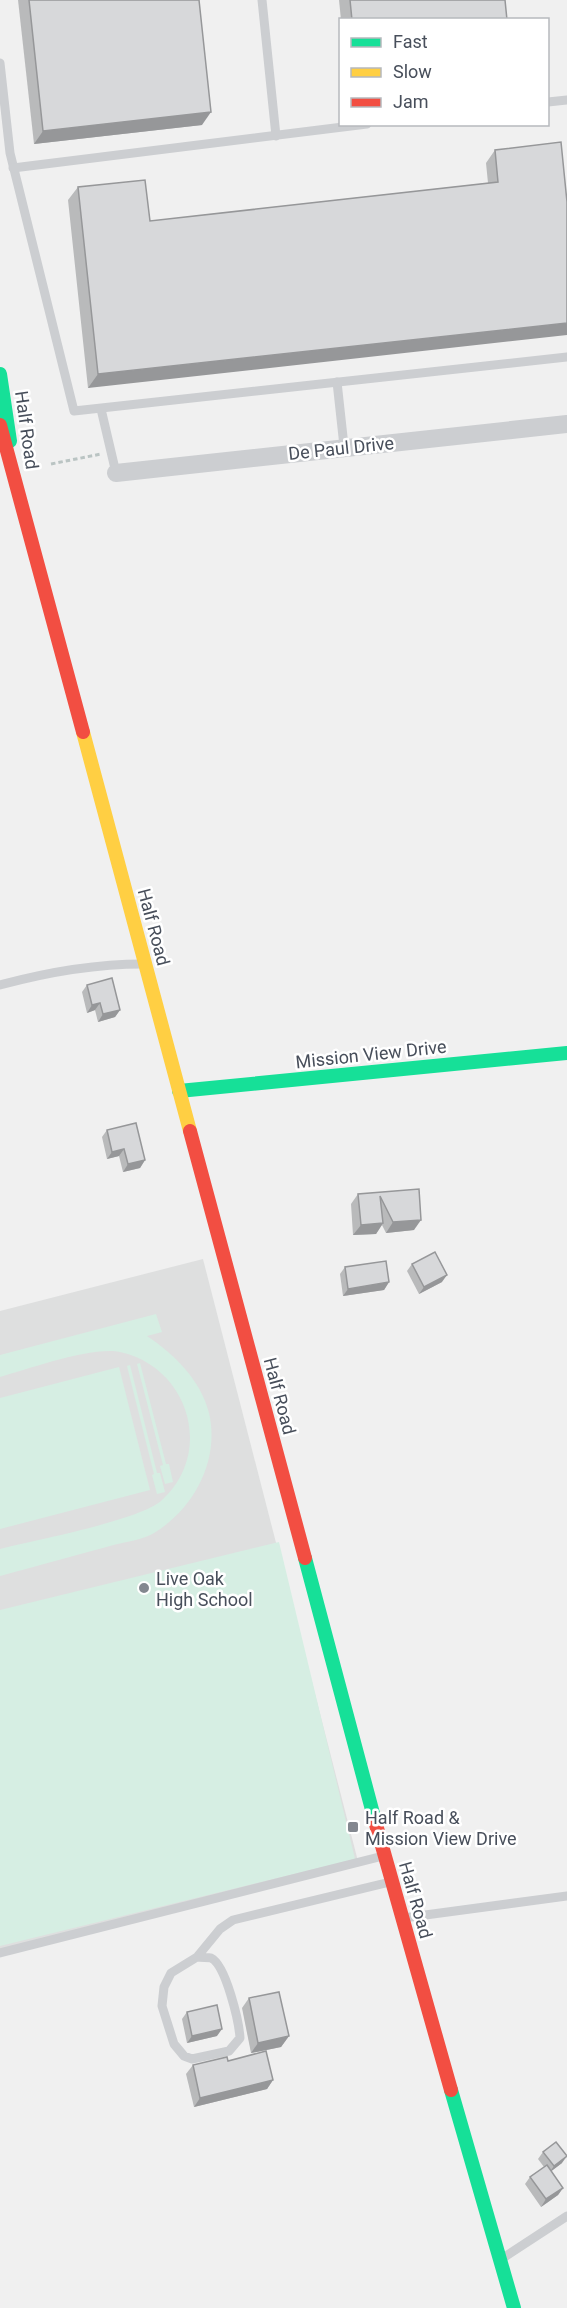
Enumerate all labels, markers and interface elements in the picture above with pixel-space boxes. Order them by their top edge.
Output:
legend [339,18,549,126]
text: Fast [393,31,428,52]
text: Slow [393,61,432,82]
text: Jam [393,91,429,112]
street label: Half Road [11,389,43,471]
street label: De Paul Drive [287,432,395,464]
street label: Half Road [134,886,174,968]
street label: Mission View Drive [295,1036,447,1072]
street label: Half Road [260,1355,300,1437]
place label: Live Oak High School [156,1568,253,1610]
marker: Live Oak High School [137,1581,151,1595]
place label: Half Road & Mission View Drive [365,1807,517,1849]
marker: Half Road & Mission View Drive [346,1820,360,1834]
street label: Half Road [395,1859,437,1941]

